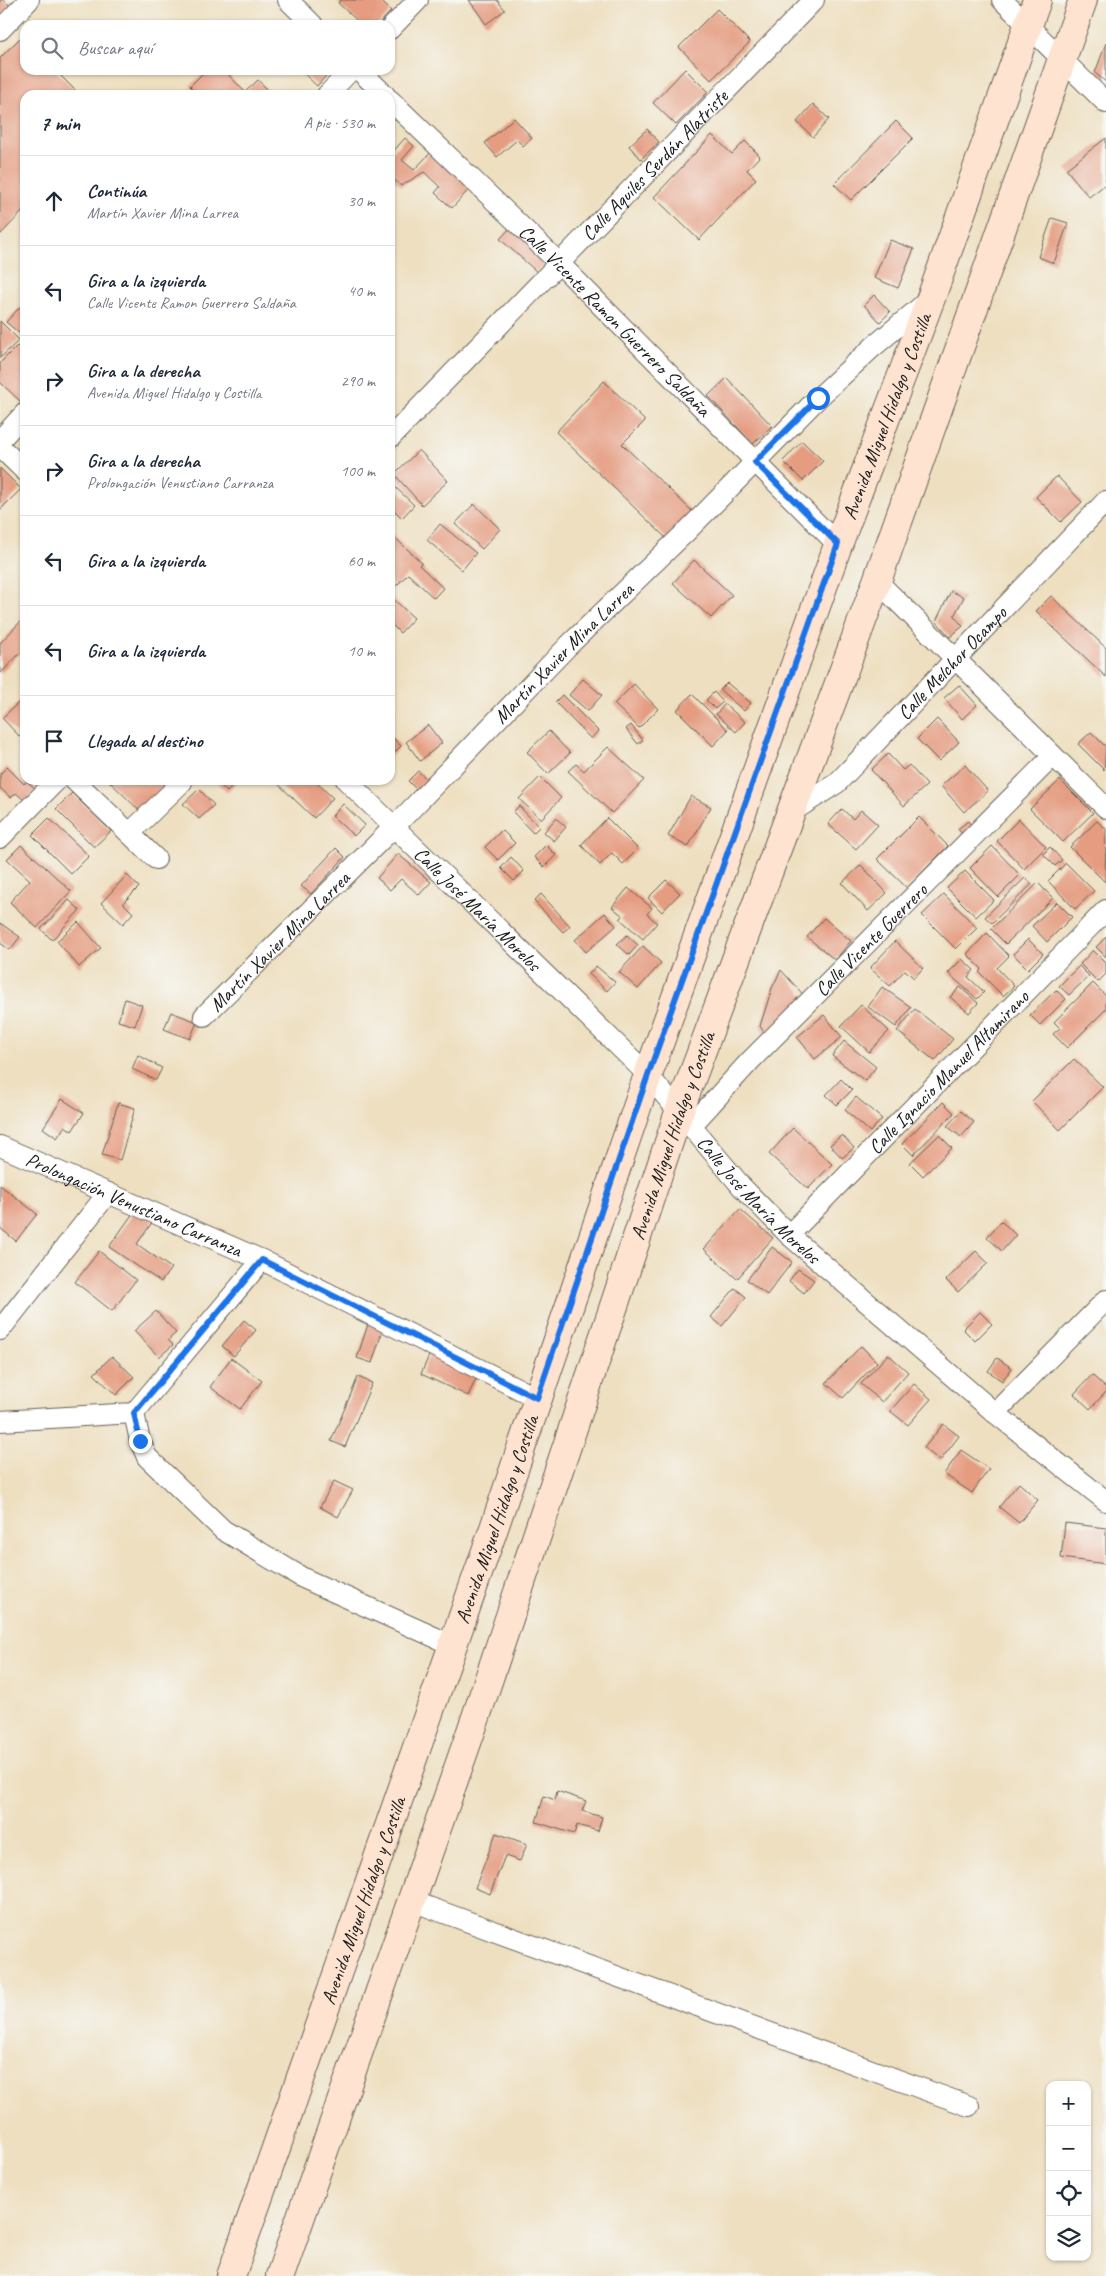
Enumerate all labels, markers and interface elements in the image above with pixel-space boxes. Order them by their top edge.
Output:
search box [20,20,395,75]
icon: search [38,34,66,62]
text: Buscar aquí [78,36,152,60]
street label: Calle Aquiles Serdán Alatriste [576,83,734,246]
text: 7 min [40,110,80,136]
text: A pie · 530 m [304,113,375,133]
text: Continúa [87,179,146,203]
icon: ahead [40,187,68,215]
text: 30 m [348,191,375,211]
text: Martín Xavier Mina Larrea [87,203,238,223]
street label: Calle Vicente Ramon Guerrero Saldaña [514,219,717,423]
text: Gira a la izquierda [87,269,205,293]
icon: left [40,277,68,305]
text: 40 m [348,281,375,301]
text: Calle Vicente Ramon Guerrero Saldaña [87,293,296,313]
street label: Avenida Miguel Hidalgo y Costilla [836,308,937,523]
text: Gira a la derecha [87,359,200,383]
icon: right [40,367,68,395]
text: 290 m [341,371,375,391]
text: Avenida Miguel Hidalgo y Costilla [87,383,261,403]
route start [807,387,830,410]
text: Gira a la derecha [87,449,200,473]
icon: right [40,457,68,485]
text: 100 m [341,461,375,481]
text: Prolongación Venustiano Carranza [87,473,273,493]
icon: left [40,547,68,575]
text: Gira a la izquierda [87,549,205,573]
text: 60 m [348,551,375,571]
street label: Martín Xavier Mina Larrea [488,576,640,728]
street label: Calle Melchor Ocampo [892,600,1012,725]
icon: left [40,637,68,665]
text: Gira a la izquierda [87,639,205,663]
text: 10 m [348,641,375,661]
icon: arrive [40,727,68,755]
text: Llegada al destino [87,729,203,753]
street label: Calle José María Morelos [409,841,548,978]
street label: Martín Xavier Mina Larrea [203,864,356,1017]
street label: Calle Vicente Guerrero [809,877,933,1001]
street label: Calle Ignacio Manuel Altamirano [863,984,1034,1159]
street label: Avenida Miguel Hidalgo y Costilla [625,1027,721,1243]
street label: Calle José María Morelos [692,1130,827,1270]
street label: Prolongación Venustiano Carranza [22,1146,248,1263]
street label: Avenida Miguel Hidalgo y Costilla [449,1410,544,1627]
route end [129,1430,152,1453]
street label: Avenida Miguel Hidalgo y Costilla [315,1792,412,2008]
map controls [1046,2081,1091,2261]
button: + [1046,2081,1091,2126]
button: − [1046,2126,1091,2171]
button: locate [1046,2171,1091,2216]
button: layers [1046,2216,1091,2261]

